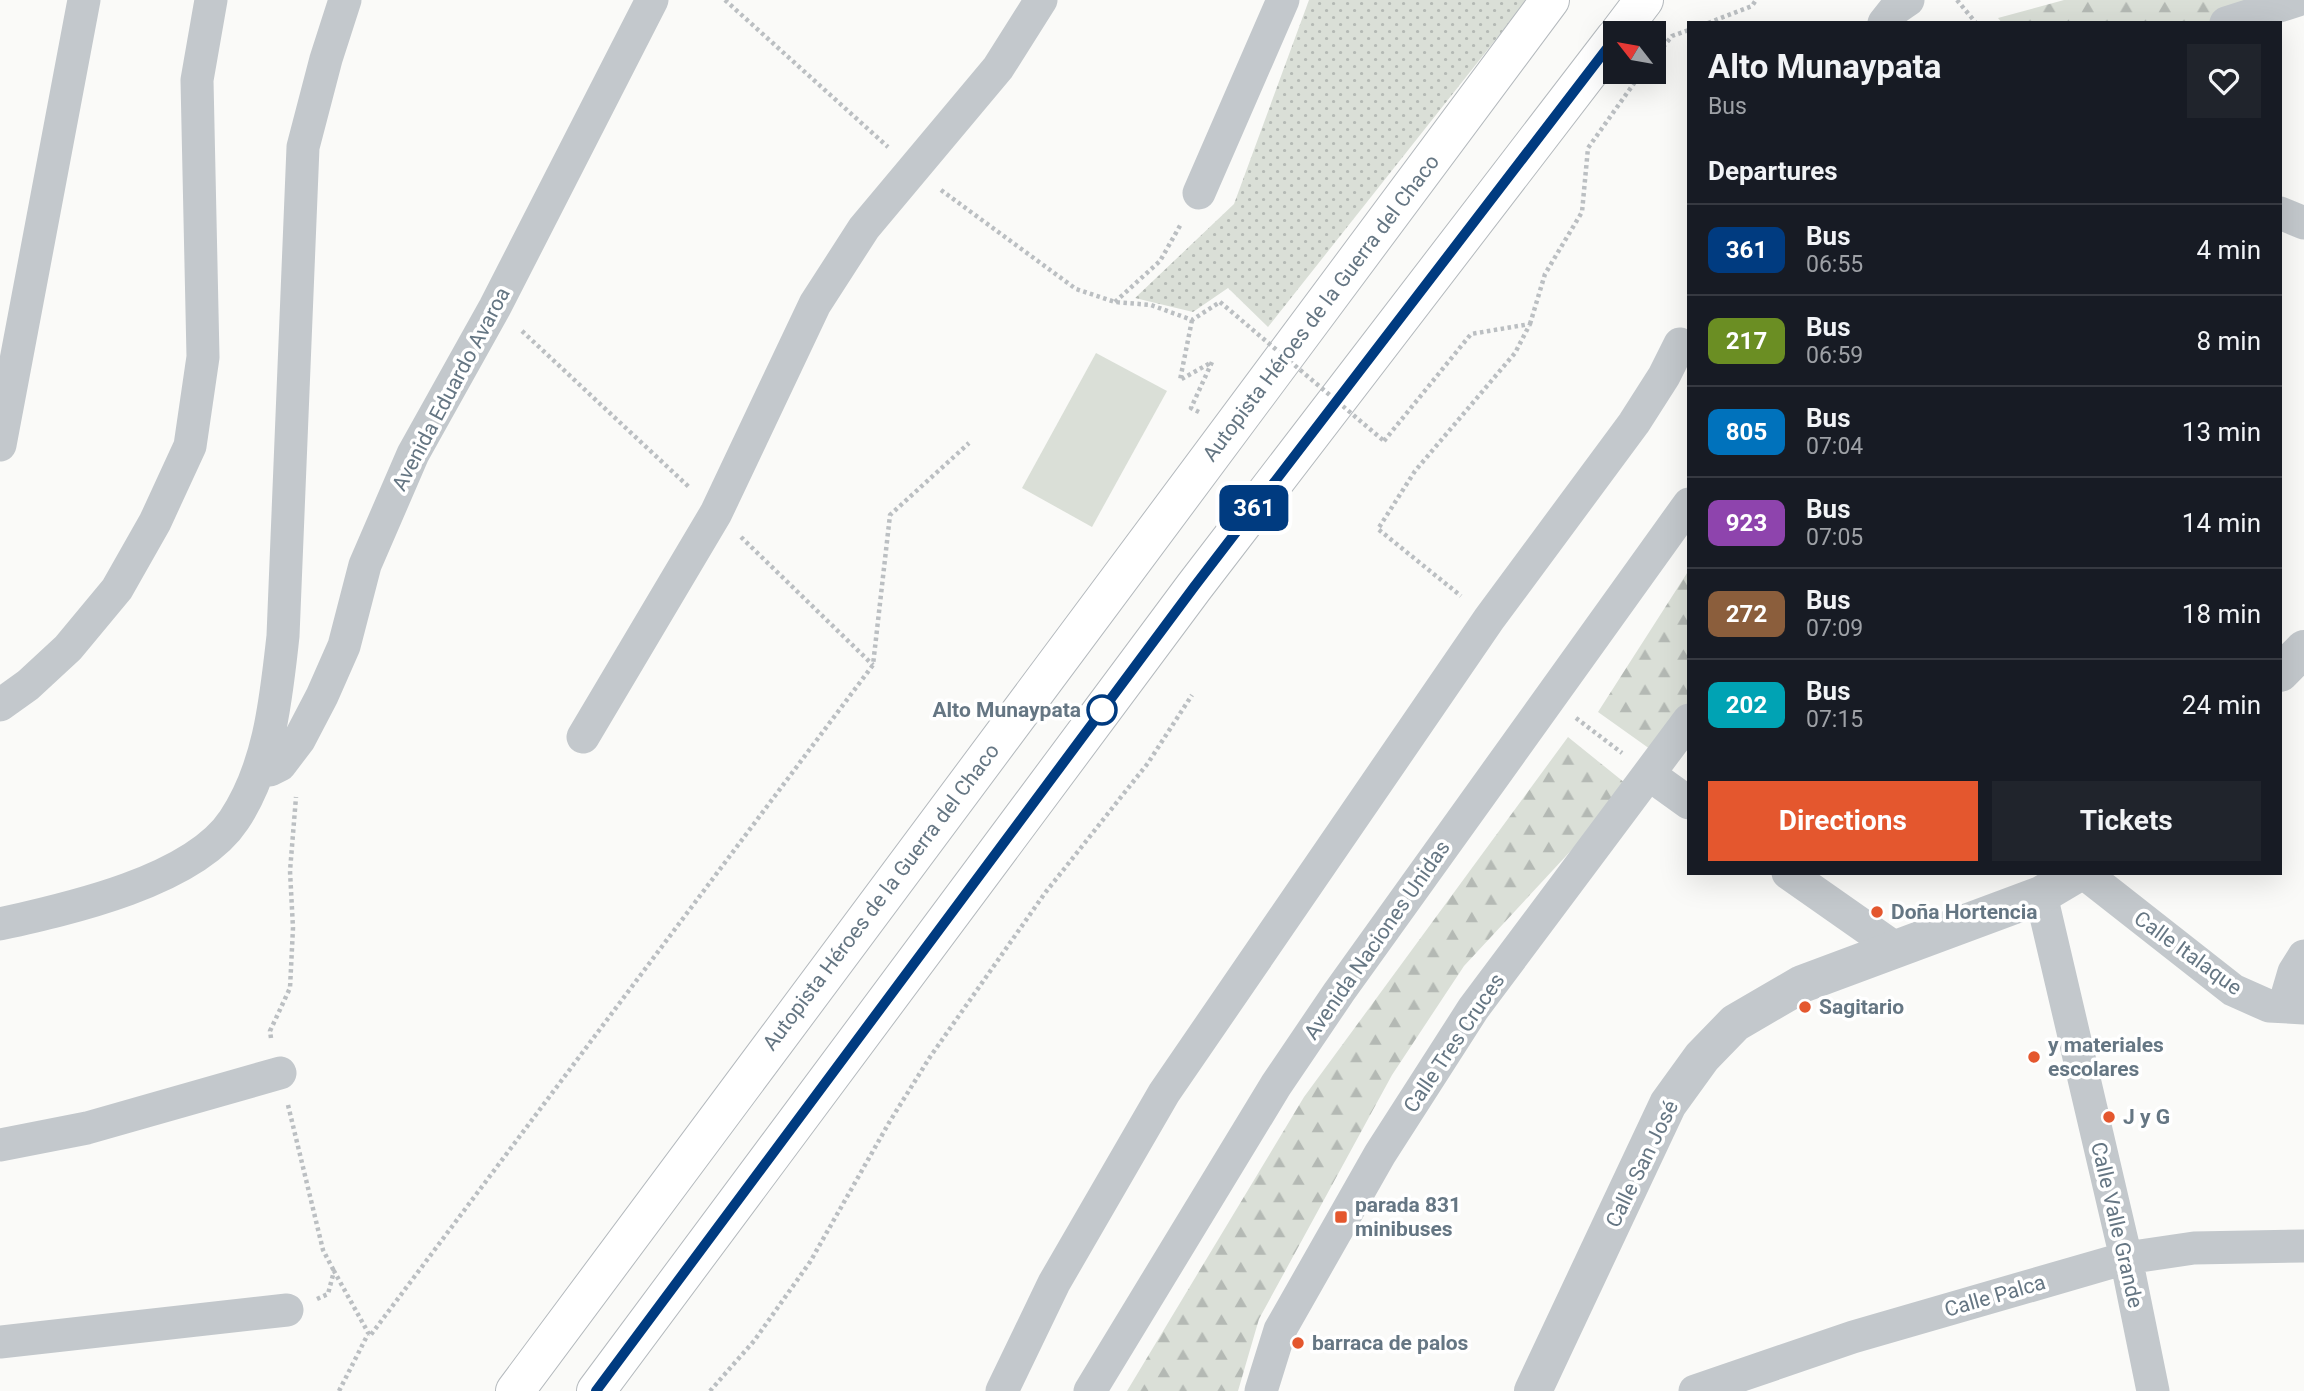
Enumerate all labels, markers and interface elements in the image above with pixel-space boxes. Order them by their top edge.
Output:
north arrow [1603,21,1666,84]
map controls [1603,21,1666,84]
button: heart [2187,44,2261,118]
text: Alto Munaypata [1708,47,1941,86]
text: Bus [1708,93,1747,120]
street label: Autopista Héroes de la Guerra del Chaco [1198,150,1444,466]
text: Departures [1708,156,1838,186]
text: Bus [1806,221,1851,251]
text: 4 min [2196,235,2261,265]
text: 361 [1726,236,1767,264]
text: 06:55 [1806,251,1863,278]
street label: Avenida Eduardo Avaroa [387,283,515,495]
text: Bus [1806,312,1851,342]
text: 8 min [2196,326,2261,356]
text: 217 [1726,327,1767,355]
text: 06:59 [1806,342,1863,369]
text: Bus [1806,403,1851,433]
text: 13 min [2182,417,2261,447]
text: 805 [1726,418,1767,446]
text: 07:04 [1806,433,1863,460]
line badge: 361 [1214,485,1294,531]
text: 361 [1233,494,1275,522]
text: Bus [1806,494,1851,524]
text: 14 min [2182,508,2261,538]
text: 923 [1726,509,1767,537]
text: 07:05 [1806,524,1863,551]
text: Bus [1806,585,1851,615]
text: 18 min [2182,599,2261,629]
text: 272 [1726,600,1767,628]
text: 07:09 [1806,615,1863,642]
text: Bus [1806,676,1851,706]
text: 24 min [2182,690,2261,720]
text: 202 [1726,691,1767,719]
marker: Alto Munaypata [1087,695,1117,725]
place label: Alto Munaypata [932,698,1081,722]
text: 07:15 [1806,706,1863,733]
street label: Autopista Héroes de la Guerra del Chaco [758,739,1004,1055]
button: Directions [1708,781,1978,861]
button: Tickets [1992,781,2261,861]
street label: Avenida Naciones Unidas [1299,836,1455,1044]
place label: Doña Hortencia [1891,900,2038,924]
marker: Doña Hortencia [1869,904,1885,920]
street label: Calle Italaque [2130,906,2246,1000]
street label: Calle Tres Cruces [1399,969,1509,1117]
place label: Sagitario [1819,995,1904,1019]
marker: Sagitario [1797,999,1813,1015]
place label: y materiales escolares [2048,1033,2164,1081]
marker: y materiales escolares [2026,1049,2042,1065]
street label: Calle San José [1601,1097,1683,1231]
place label: J y G [2123,1105,2170,1129]
marker: J y G [2101,1109,2117,1125]
street label: Calle Valle Grande [2086,1140,2148,1310]
place label: parada 831 minibuses [1355,1193,1461,1241]
marker: parada 831 minibuses [1333,1209,1349,1225]
street label: Calle Palca [1942,1270,2048,1322]
place label: barraca de palos [1312,1331,1469,1355]
marker: barraca de palos [1290,1335,1306,1351]

